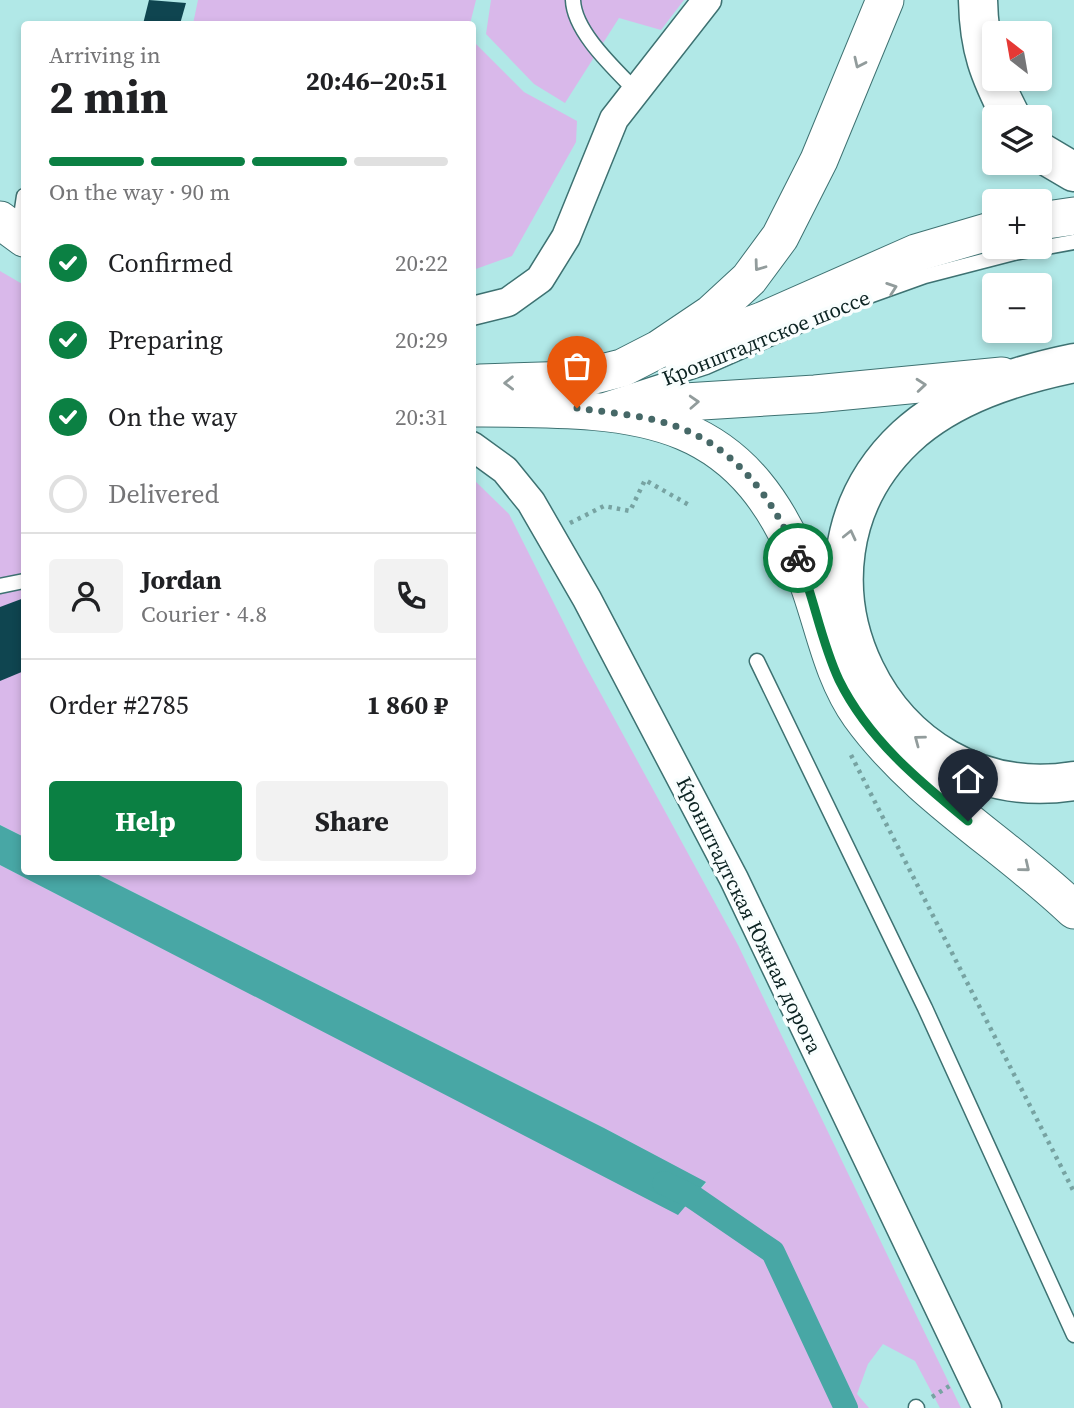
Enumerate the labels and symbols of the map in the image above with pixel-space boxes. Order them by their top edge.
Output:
north arrow [982,21,1052,91]
one-way arrow [853,56,867,68]
one-way arrow [755,258,767,271]
one-way arrow [885,282,898,296]
street label: Кронштадтское шоссе [658,283,874,392]
pin [547,336,607,408]
one-way arrow [504,375,514,391]
one-way arrow [916,378,927,393]
one-way arrow [689,395,700,410]
courier [763,523,833,593]
one-way arrow [842,530,857,542]
one-way arrow [914,735,926,748]
pin [938,749,998,821]
street label: Кронштадтская Южная дорога [670,771,829,1058]
one-way arrow [1018,858,1030,871]

